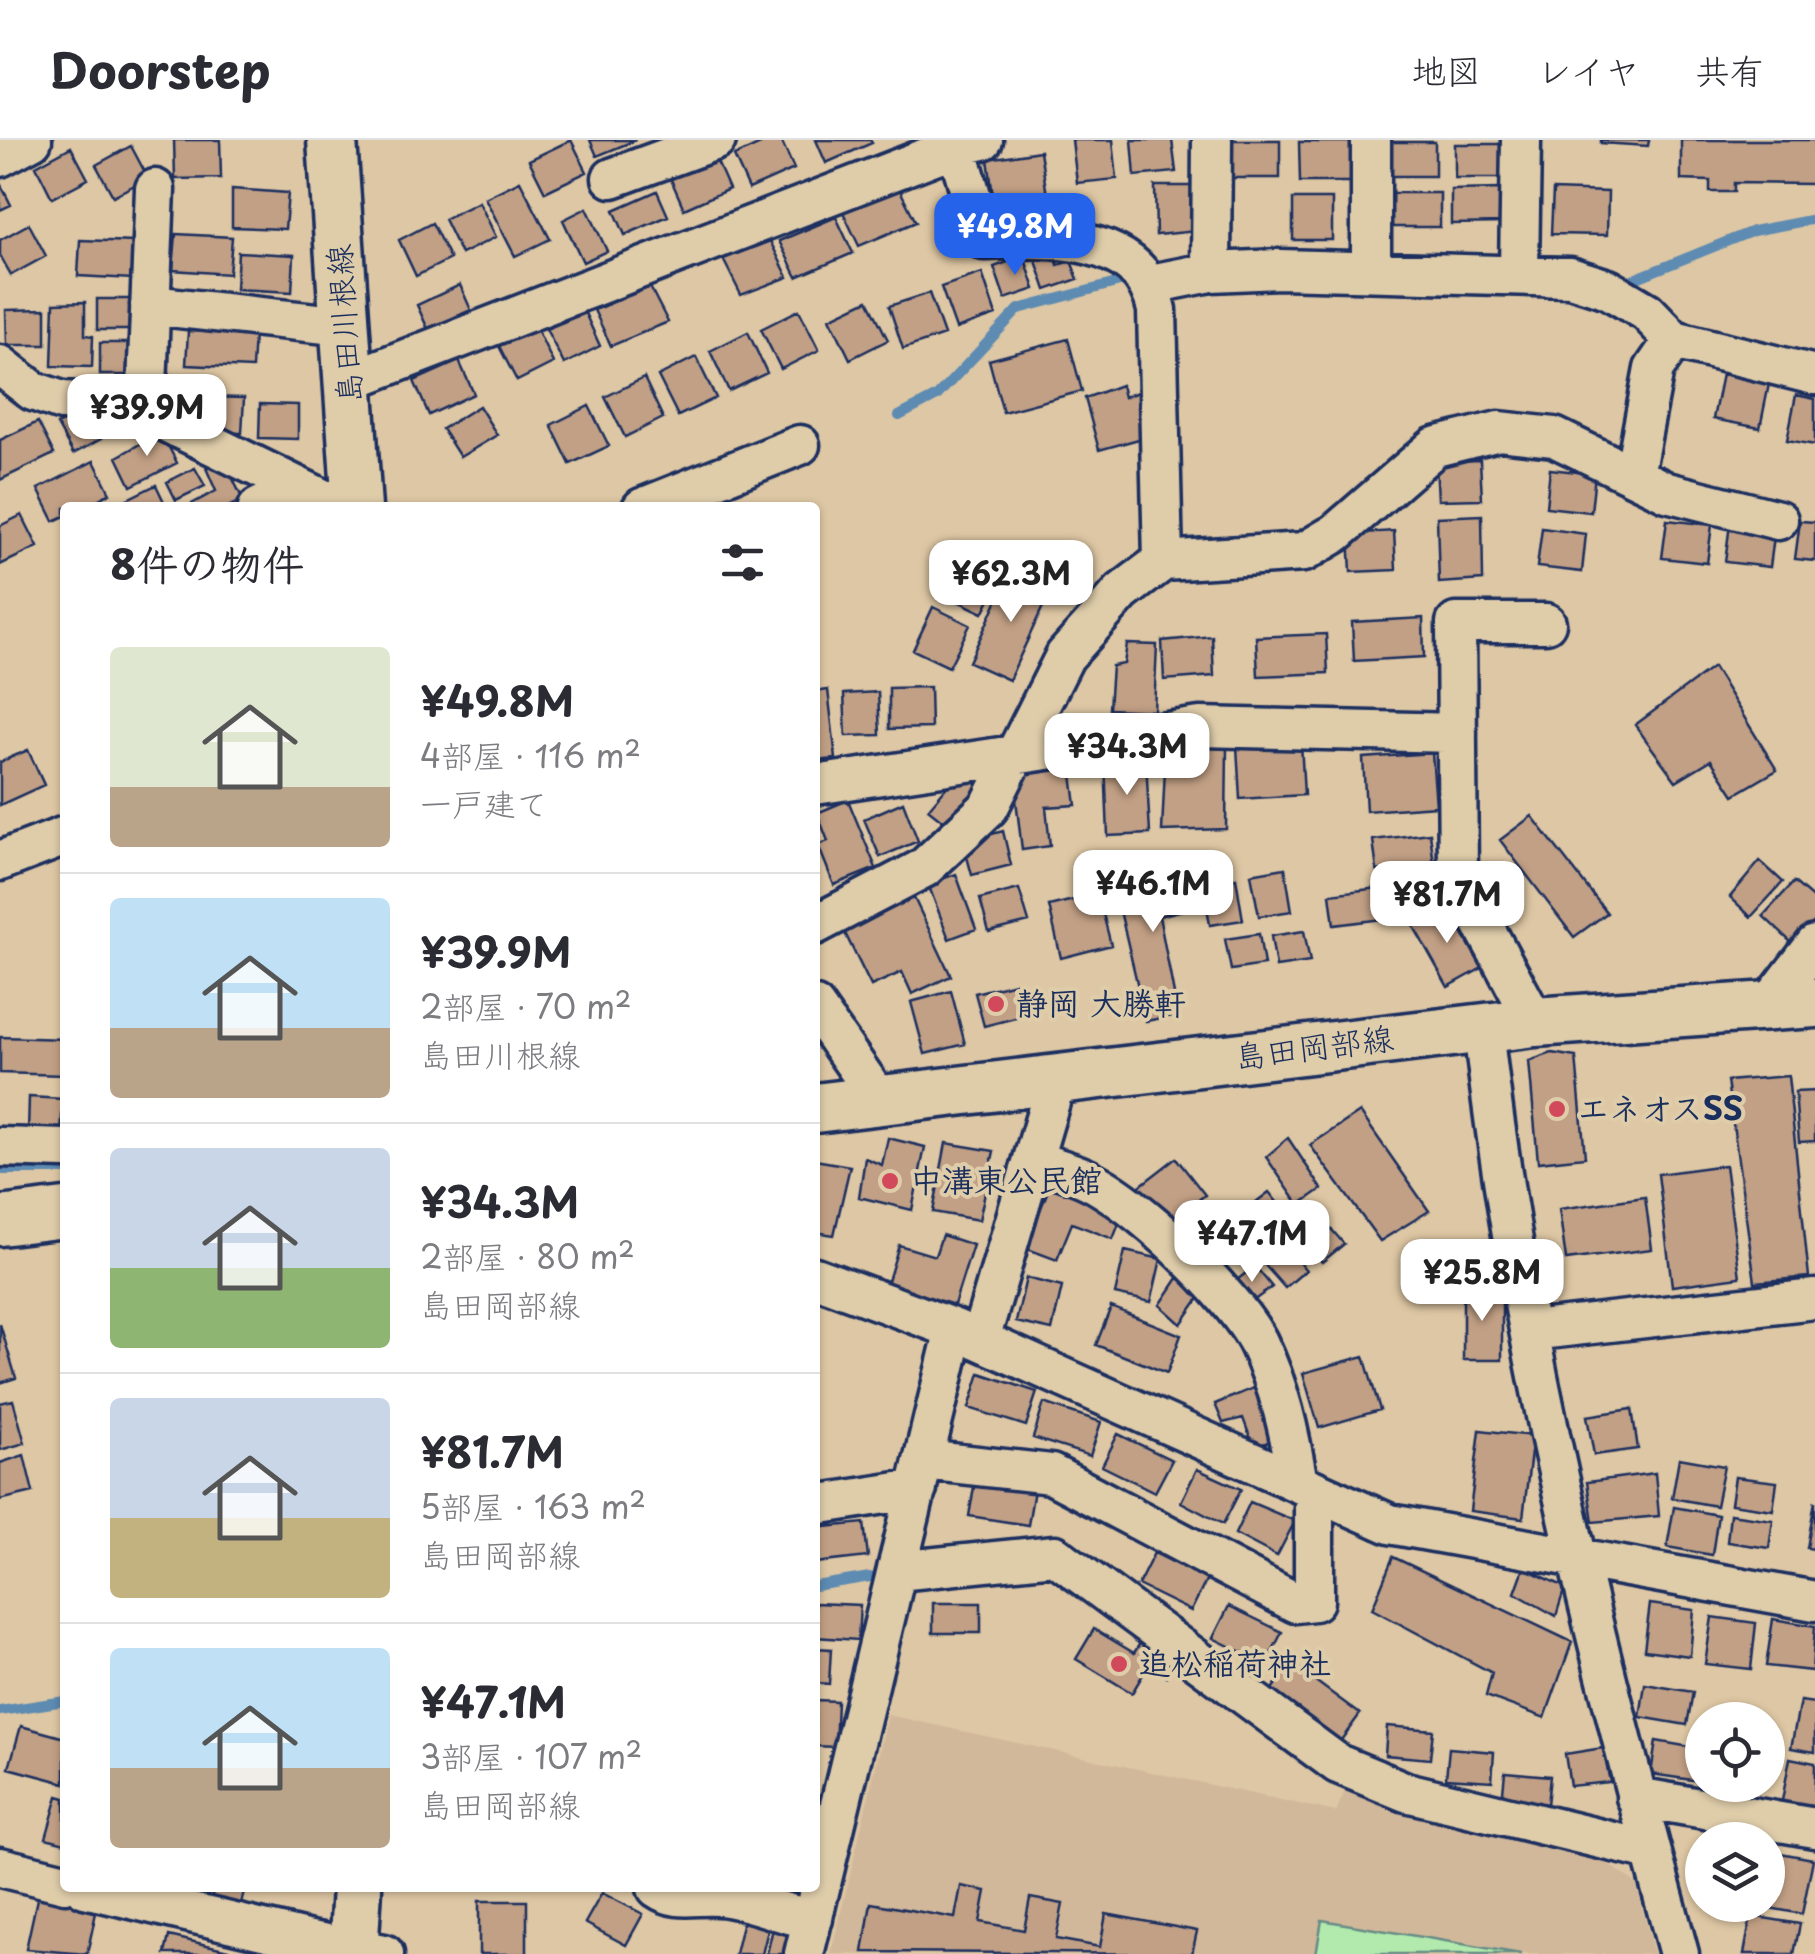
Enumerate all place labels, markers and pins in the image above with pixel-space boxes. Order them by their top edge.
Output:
pin: ¥49.8M [934,193,1096,278]
pin: ¥39.9M [66,374,228,459]
pin: ¥62.3M [930,540,1092,625]
pin: ¥34.3M [1046,713,1208,798]
pin: ¥46.1M [1072,850,1234,935]
pin: ¥81.7M [1366,861,1528,946]
place label: 静岡 大勝軒 [1016,978,1186,1026]
marker: 静岡 大勝軒 [985,993,1007,1015]
place label: エネオスSS [1577,1083,1743,1131]
marker: エネオスSS [1546,1098,1568,1120]
place label: 中溝東公民館 [910,1155,1102,1203]
marker: 中溝東公民館 [879,1170,901,1192]
pin: ¥47.1M [1171,1200,1333,1285]
pin: ¥25.8M [1401,1239,1563,1324]
place label: 追松稲荷神社 [1139,1638,1331,1686]
marker: 追松稲荷神社 [1108,1653,1130,1675]

